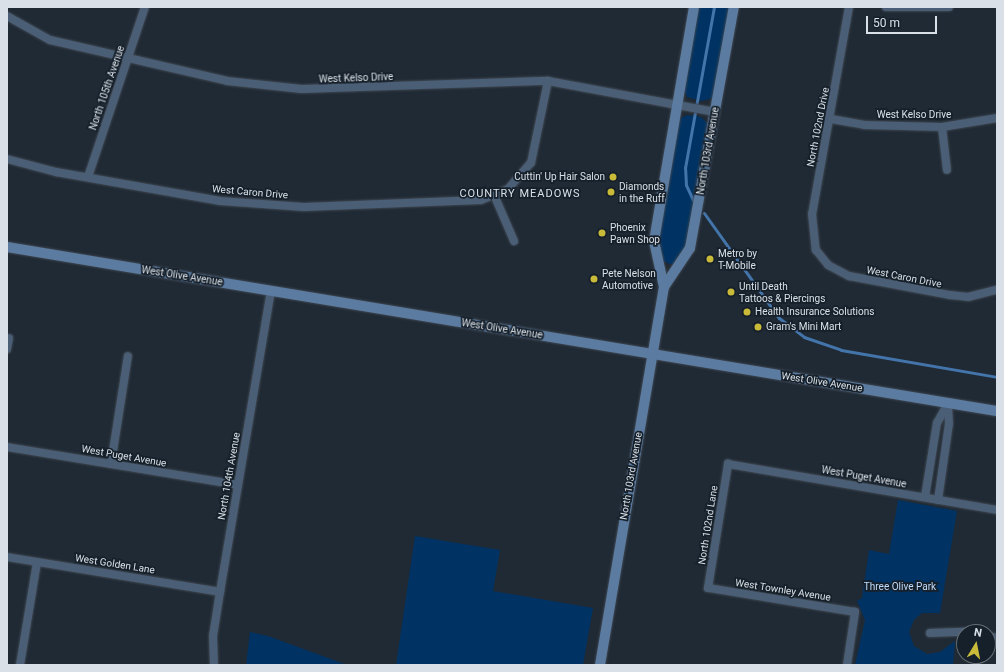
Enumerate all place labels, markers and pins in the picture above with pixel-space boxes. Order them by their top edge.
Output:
place label: Cuttin' Up Hair Salon [514,171,605,183]
marker: Cuttin' Up Hair Salon [608,172,618,182]
place label: Diamonds in the Ruff [619,180,665,204]
marker: Diamonds in the Ruff [606,187,616,197]
place label: Phoenix Pawn Shop [610,221,660,244]
marker: Phoenix Pawn Shop [597,228,607,238]
place label: Metro by T-Mobile [718,247,757,270]
marker: Metro by T-Mobile [705,254,715,264]
place label: Pete Nelson Automotive [602,267,656,290]
marker: Pete Nelson Automotive [589,274,599,284]
place label: Until Death Tattoos & Piercings [739,280,825,304]
marker: Until Death Tattoos & Piercings [726,287,736,297]
place label: Health Insurance Solutions [755,306,874,318]
marker: Health Insurance Solutions [742,307,752,317]
place label: Gram's Mini Mart [766,321,841,333]
marker: Gram's Mini Mart [753,322,763,332]

